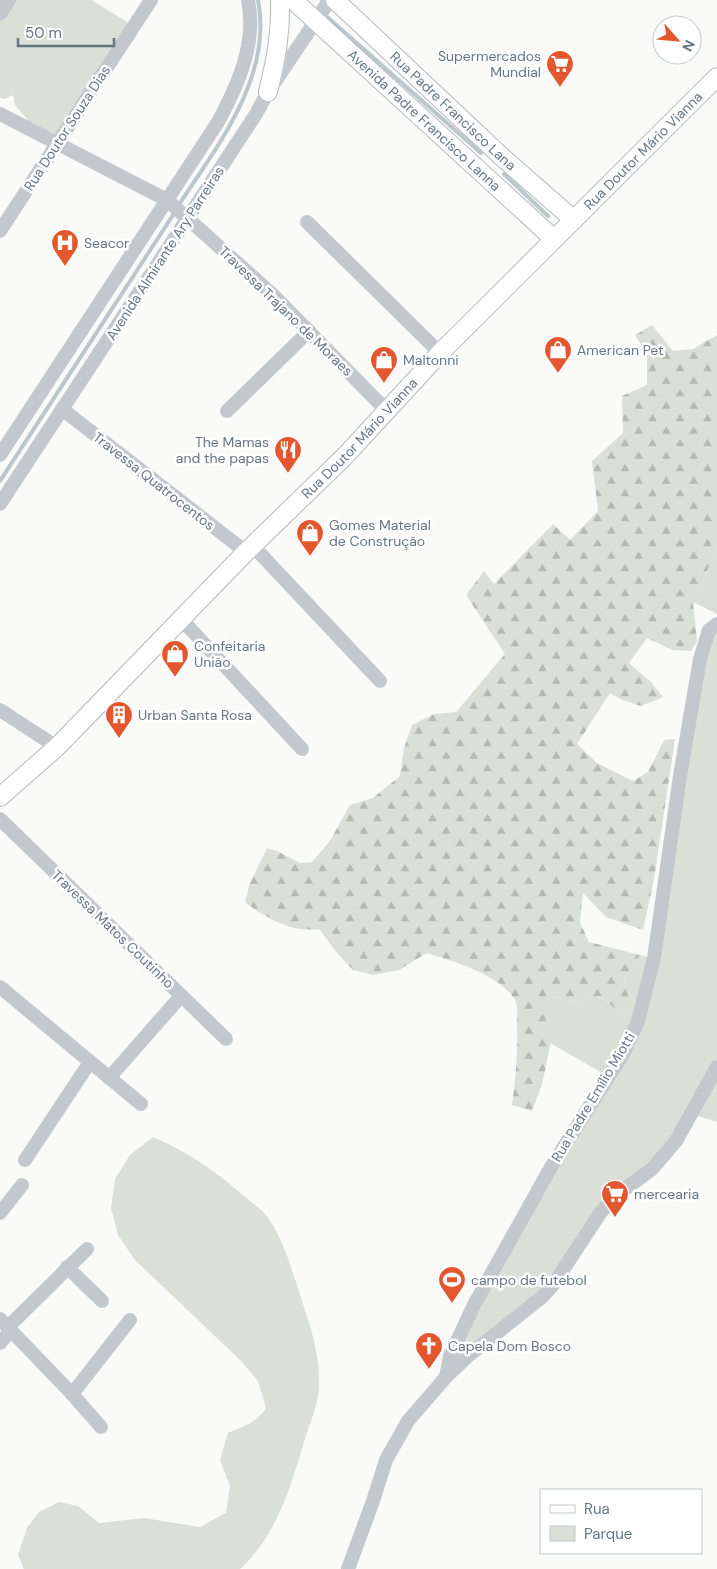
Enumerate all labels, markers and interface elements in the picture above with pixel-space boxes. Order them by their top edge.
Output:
scale bar [18,15,114,47]
north arrow [652,15,702,65]
text: 50 m [25,23,62,43]
text: N [678,37,699,55]
street label: Avenida Padre Francisco Lanna [344,46,505,195]
place label: Supermercados Mundial [438,47,541,81]
street label: Rua Padre Francisco Lana [386,48,520,174]
supermarket icon: Supermercados Mundial [545,49,575,88]
street label: Rua Doutor Souza Dias [20,62,114,194]
street label: Rua Doutor Mário Vianna [580,88,706,214]
street label: Avenida Almirante Ary Parreiras [102,163,228,343]
hospital icon: Seacor [50,228,80,267]
place label: Seacor [84,234,129,252]
street label: Travessa Trajano de Moraes [215,242,357,380]
shop icon: American Pet [543,335,573,374]
place label: American Pet [577,341,664,359]
shop icon: Maltonni [369,345,399,384]
place label: Maltonni [403,351,459,369]
street label: Rua Doutor Mário Vianna [297,374,421,502]
street label: Travessa Quatrocentos [90,428,218,534]
place label: The Mamas and the papas [176,433,269,467]
restaurant icon: The Mamas and the papas [273,435,303,474]
place label: Gomes Material de Construção [329,516,431,550]
shop icon: Gomes Material de Construção [295,518,325,557]
place label: Confeitaria União [194,637,265,671]
shop icon: Confeitaria União [160,639,190,678]
building icon: Urban Santa Rosa [104,700,134,739]
place label: Urban Santa Rosa [138,706,252,724]
street label: Travessa Matos Coutinho [48,866,178,992]
street label: Rua Padre Emílio Miotti [547,1029,639,1165]
supermarket icon: mercearia [600,1179,630,1218]
place label: mercearia [634,1185,699,1203]
sports icon: campo de futebol [437,1265,467,1304]
place label: campo de futebol [471,1271,587,1289]
church icon: Capela Dom Bosco [414,1331,444,1370]
place label: Capela Dom Bosco [448,1337,571,1355]
legend [540,1489,702,1554]
text: Rua [584,1499,610,1519]
text: Parque [584,1524,632,1544]

